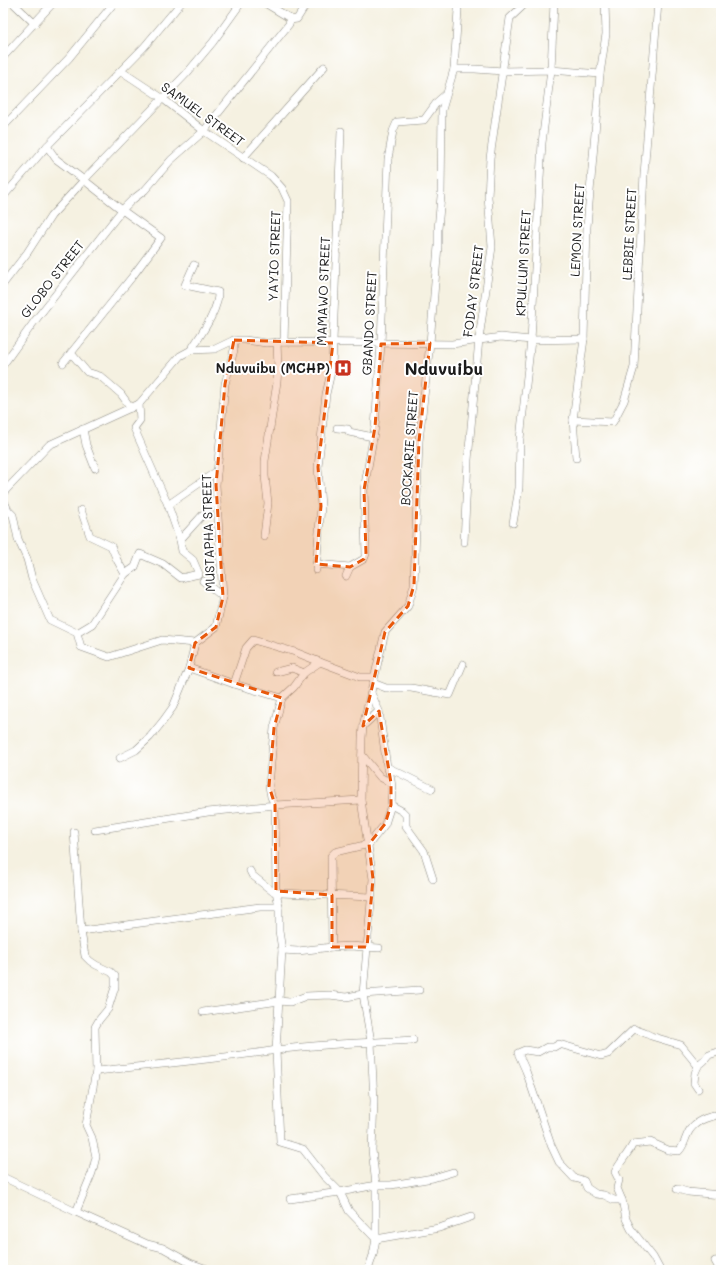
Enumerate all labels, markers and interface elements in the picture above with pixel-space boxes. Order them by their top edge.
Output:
street label: SAMUEL STREET [158,78,248,150]
street label: LEMON STREET [566,183,587,277]
street label: LEBBIE STREET [618,187,639,281]
street label: KPULLUM STREET [511,209,534,317]
street label: YAYIO STREET [263,210,284,302]
street label: GLOBO STREET [16,236,87,321]
street label: MAMAWO STREET [312,236,333,346]
street label: FODAY STREET [458,244,487,338]
street label: GBANDO STREET [357,270,380,376]
district label: Nduvuibu [405,357,483,379]
hospital icon: Nduvuibu (MCHP) [333,358,353,378]
place label: Nduvuibu (MCHP) [216,359,330,376]
street label: BOCKARIE STREET [396,390,421,506]
street label: MUSTAPHA STREET [197,474,218,592]

